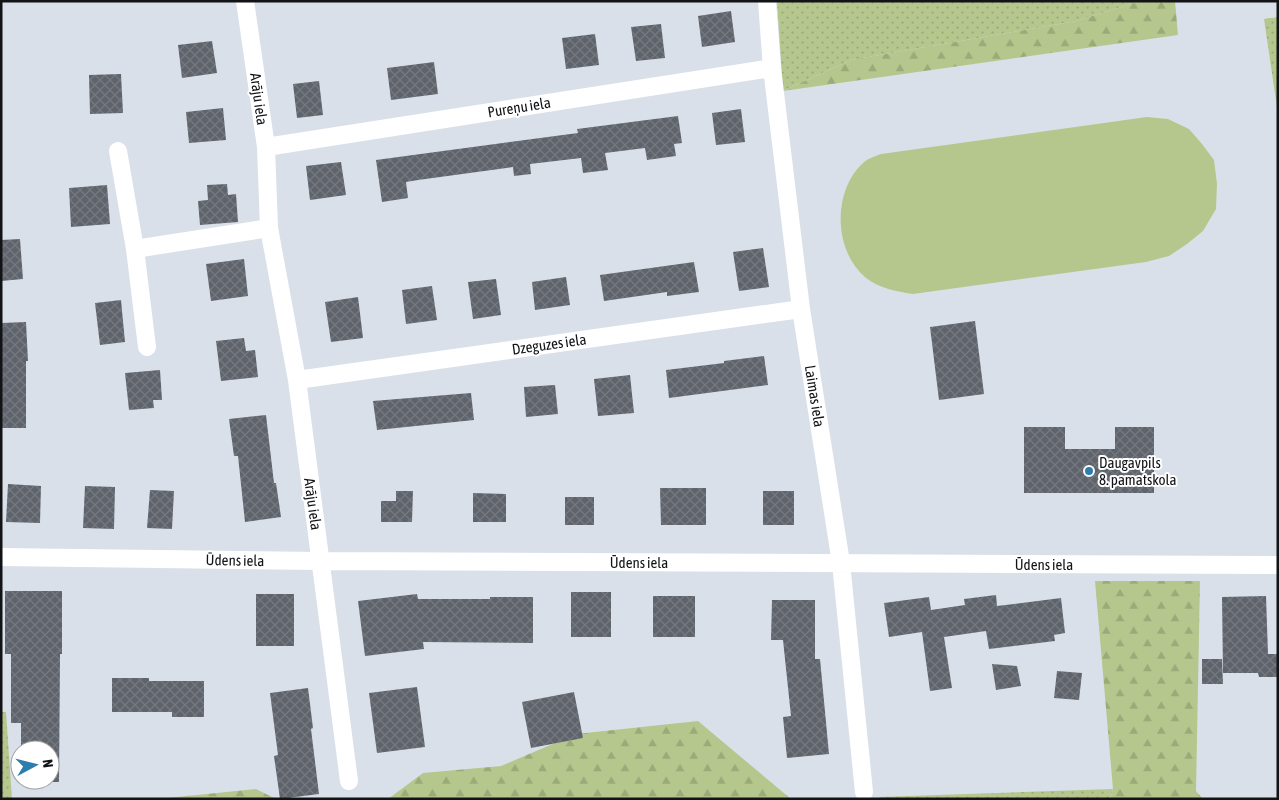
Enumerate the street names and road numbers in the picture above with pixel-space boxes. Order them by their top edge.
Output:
street label: Arāju iela [247,72,271,126]
street label: Pureņu iela [486,94,552,120]
street label: Dzeguzes iela [511,330,587,358]
street label: Laimas iela [802,364,828,428]
street label: Arāju iela [301,477,325,531]
street label: Ūdens iela [206,551,264,569]
street label: Ūdens iela [610,554,668,571]
street label: Ūdens iela [1015,556,1073,573]

